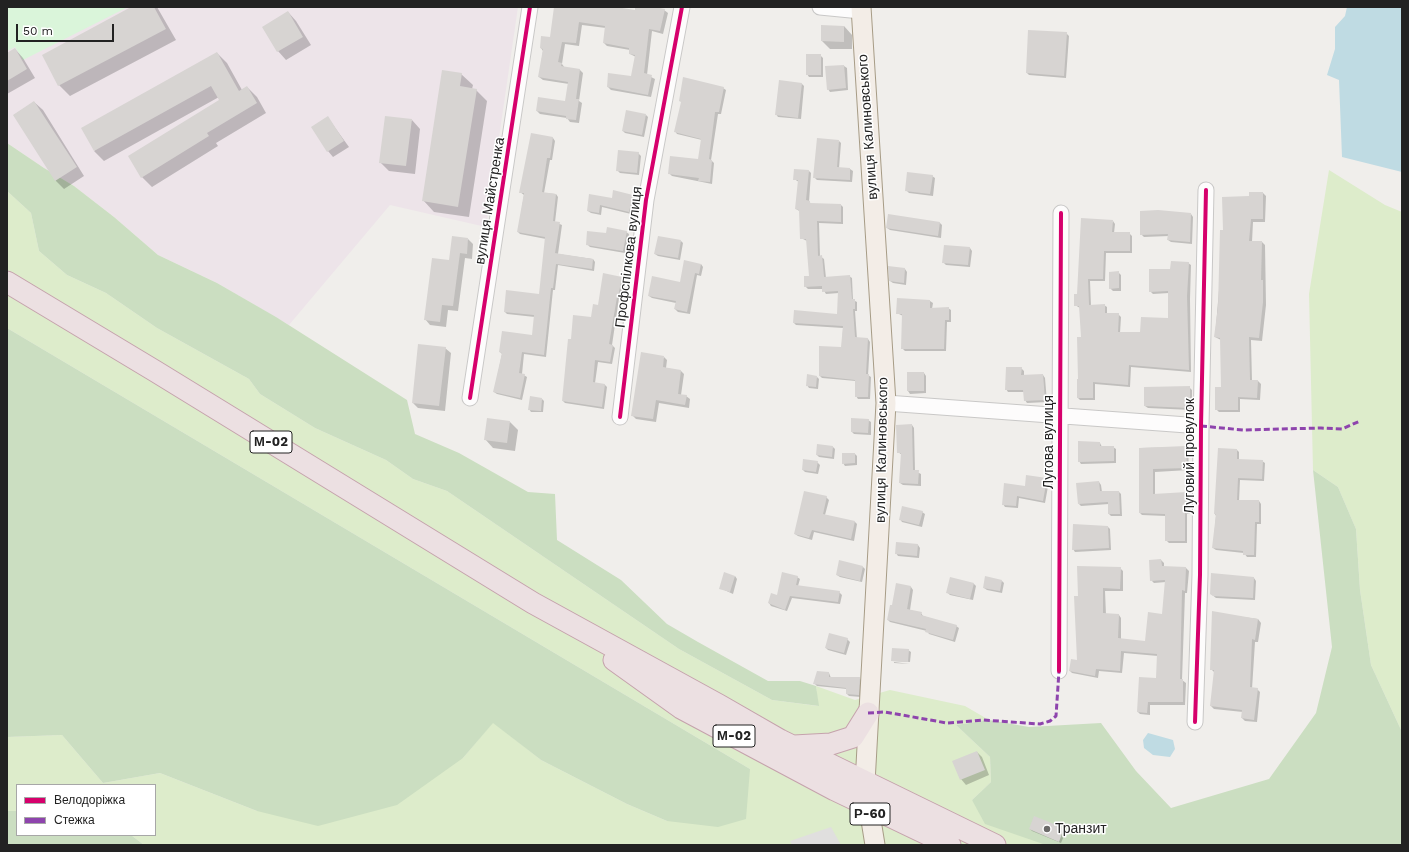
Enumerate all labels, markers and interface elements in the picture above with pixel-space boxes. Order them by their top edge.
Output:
scale bar [18,16,116,42]
text: 50 m [23,24,53,38]
street label: вулиця Калиновського [855,54,881,200]
street label: вулиця Майстренка [472,136,508,266]
street label: Профспілкова вулиця [612,185,646,329]
street label: вулиця Калиновського [872,377,892,523]
street label: Лугова вулиця [1041,395,1057,489]
street label: Луговий провулок [1182,398,1198,514]
road number: М-02 [250,431,292,453]
road number: М-02 [713,725,755,747]
legend [16,784,156,836]
text: Велодоріжка [54,793,125,807]
road number: Р-60 [850,803,890,825]
text: Стежка [54,813,95,827]
place label: Транзит [1055,821,1107,837]
marker: Транзит [1042,824,1052,834]

